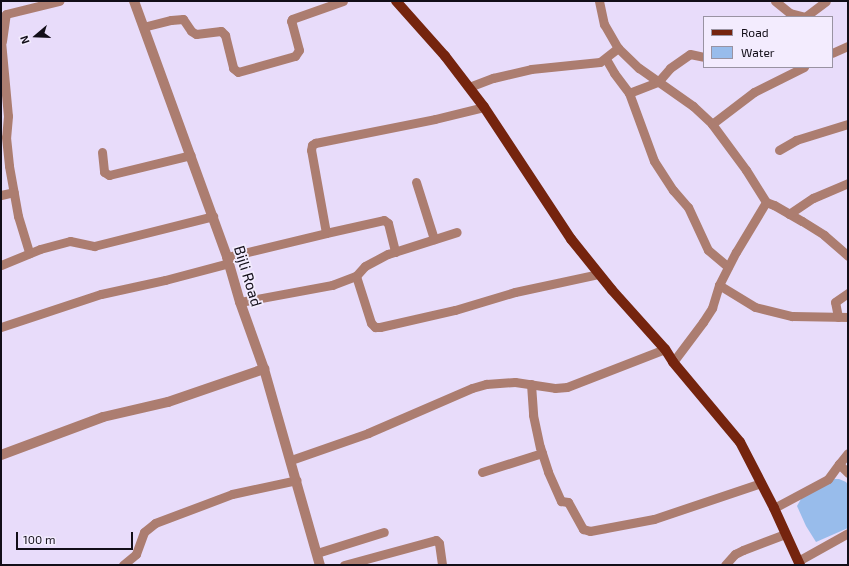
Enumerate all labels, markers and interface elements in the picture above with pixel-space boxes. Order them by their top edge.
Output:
north arrow [16,16,56,56]
legend [703,16,833,68]
text: Road [741,25,769,39]
text: N [17,34,32,46]
text: Water [741,45,775,59]
street label: Bijli Road [230,243,266,309]
scale bar [18,524,135,550]
text: 100 m [23,532,55,546]

